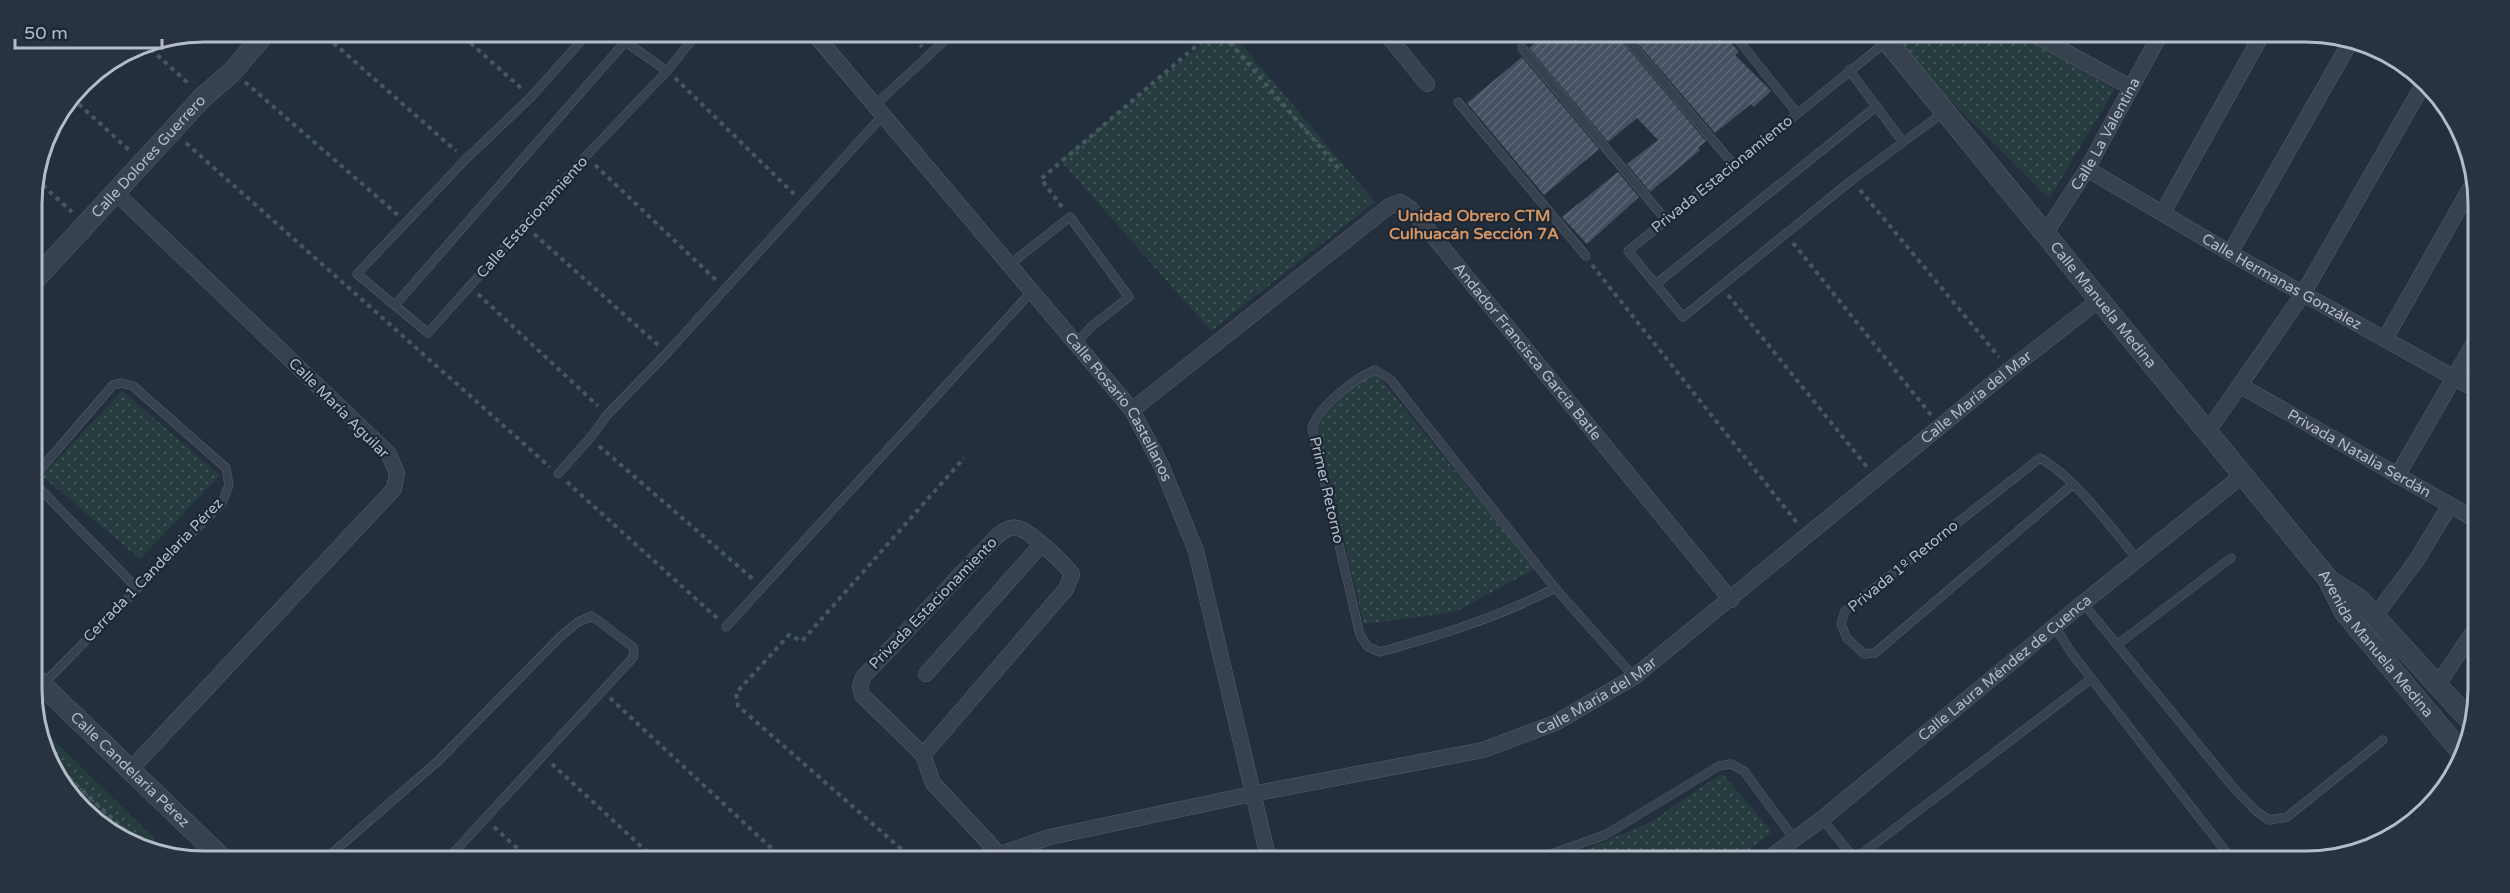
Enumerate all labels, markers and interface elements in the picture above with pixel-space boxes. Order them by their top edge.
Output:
scale bar [15,12,162,50]
text: 50 m [24,22,68,44]
street label: Calle La Valentina [2067,75,2144,194]
street label: Calle Dolores Guerrero [88,91,209,221]
street label: Privada Estacionamiento [1648,111,1796,237]
street label: Calle Estacionamiento [473,152,591,282]
district label: Unidad Obrero CTM Culhuacán Sección 7A [1389,206,1559,244]
street label: Calle Hermanas González [2199,230,2365,333]
street label: Calle Manuela Medina [2046,238,2160,372]
street label: Andador Francisca García Batle [1450,259,1606,444]
street label: Calle Rosario Castellanos [1061,328,1176,484]
street label: Calle María del Mar [1917,347,2035,448]
street label: Calle María Aguilar [285,354,393,462]
street label: Privada Natalia Serdán [2284,405,2434,501]
street label: Primer Retorno [1306,435,1348,545]
street label: Cerrada 1 Candelaria Pérez [79,494,227,646]
street label: Privada 1º Retorno [1844,516,1962,616]
street label: Privada Estacionamiento [865,533,1001,673]
street label: Avenida Manuela Medina [2315,566,2437,721]
street label: Calle Laura Méndez de Cuenca [1914,591,2095,745]
street label: Calle María del Mar [1534,653,1661,738]
street label: Calle Candelaria Pérez [67,708,193,831]

